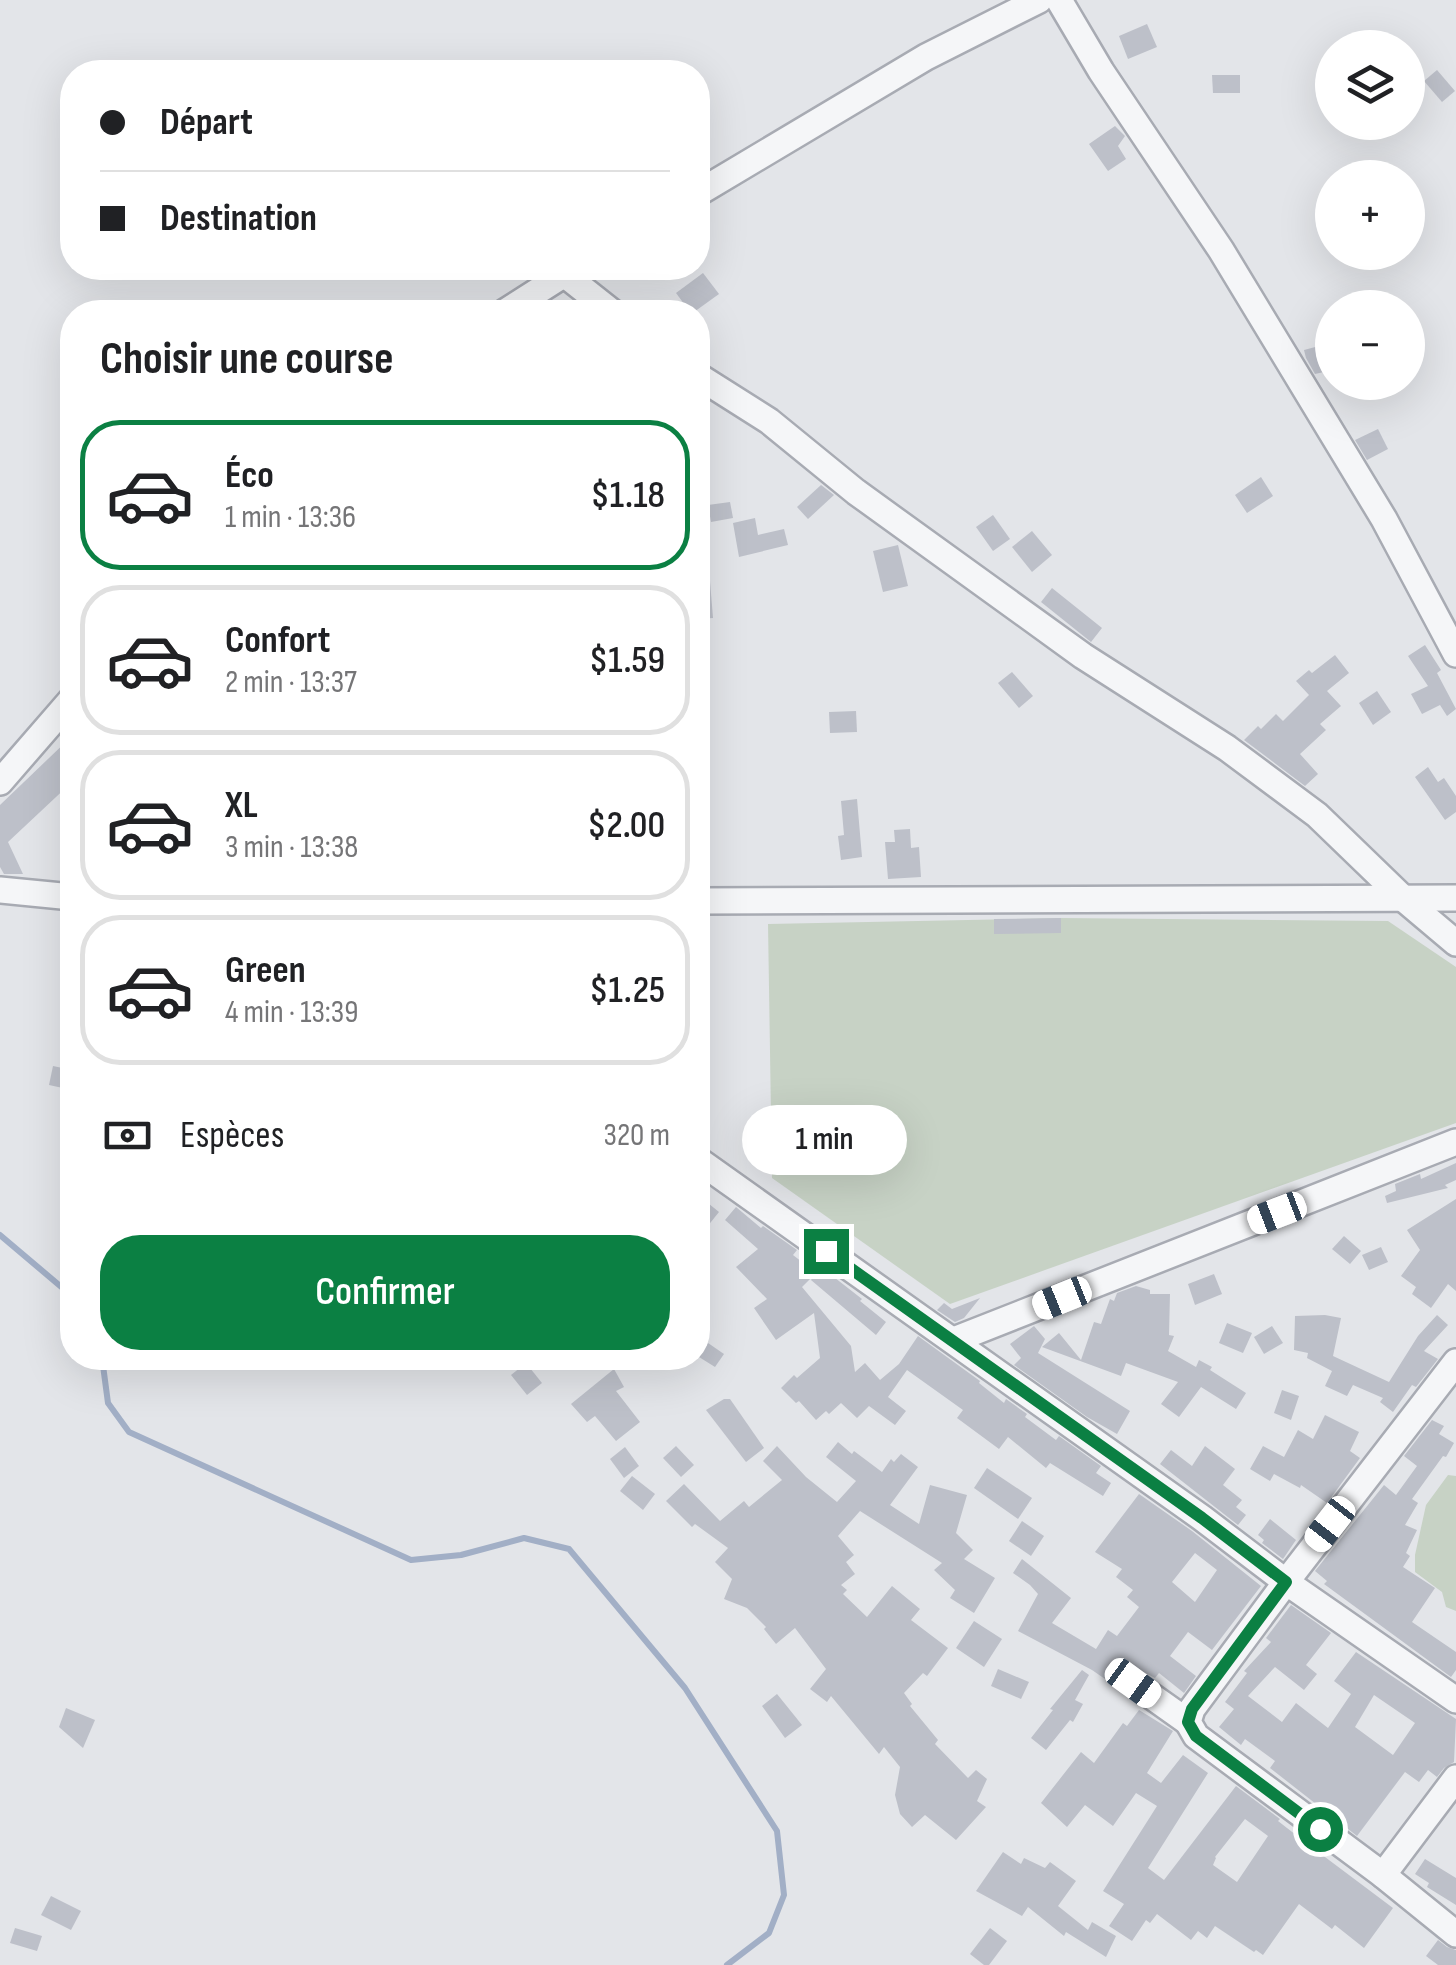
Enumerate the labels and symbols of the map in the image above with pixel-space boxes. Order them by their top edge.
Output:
callout: 1 min [744,1106,908,1176]
car [1244,1188,1310,1238]
route end [804,1229,849,1274]
car [1029,1273,1095,1323]
car [1300,1491,1360,1557]
car [1100,1653,1166,1713]
route start [1298,1807,1343,1852]

